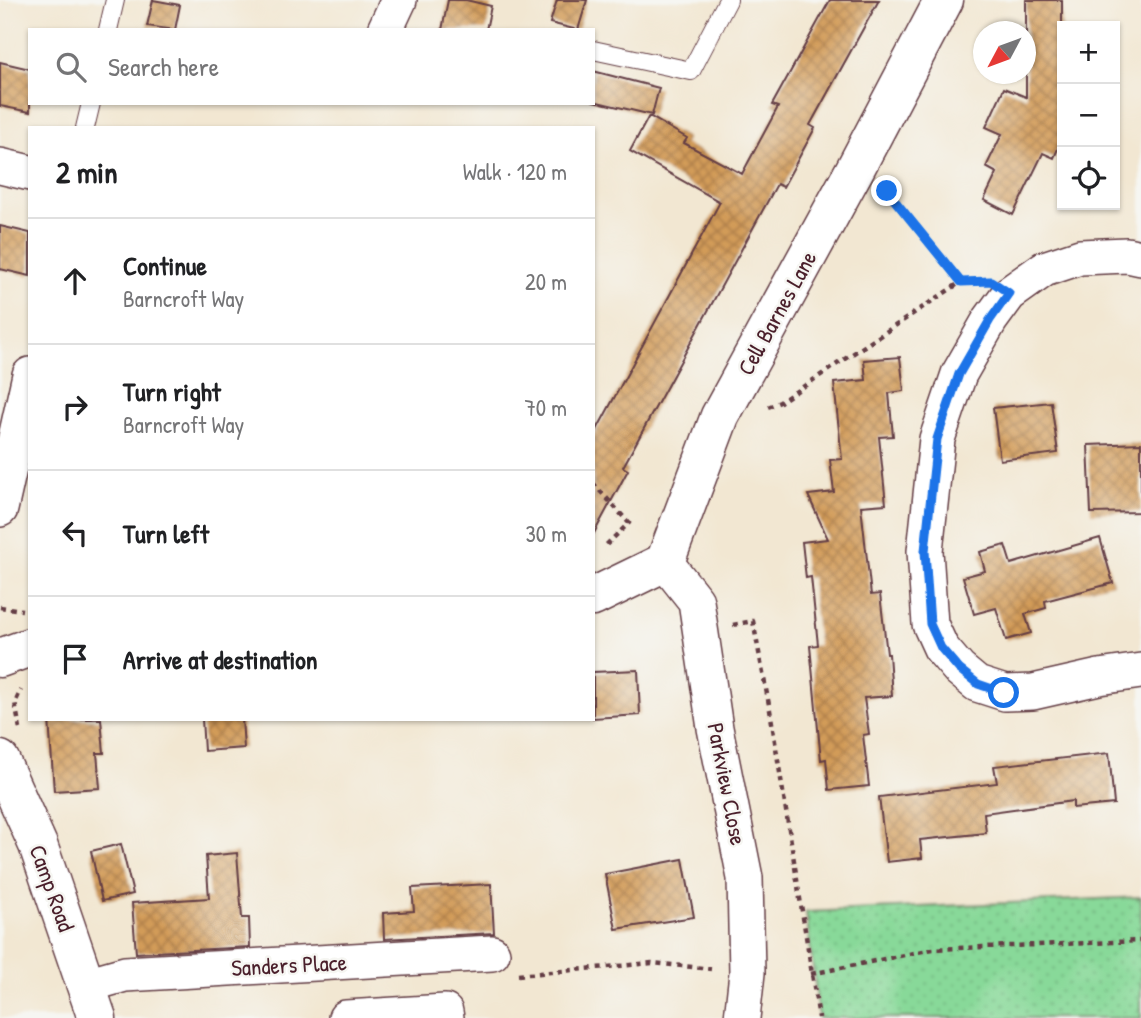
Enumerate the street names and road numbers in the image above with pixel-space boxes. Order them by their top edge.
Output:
street label: Cell Barnes Lane [730,245,823,380]
street label: Parkview Close [700,720,755,848]
street label: Camp Road [22,840,82,935]
street label: Sanders Place [231,946,347,983]

